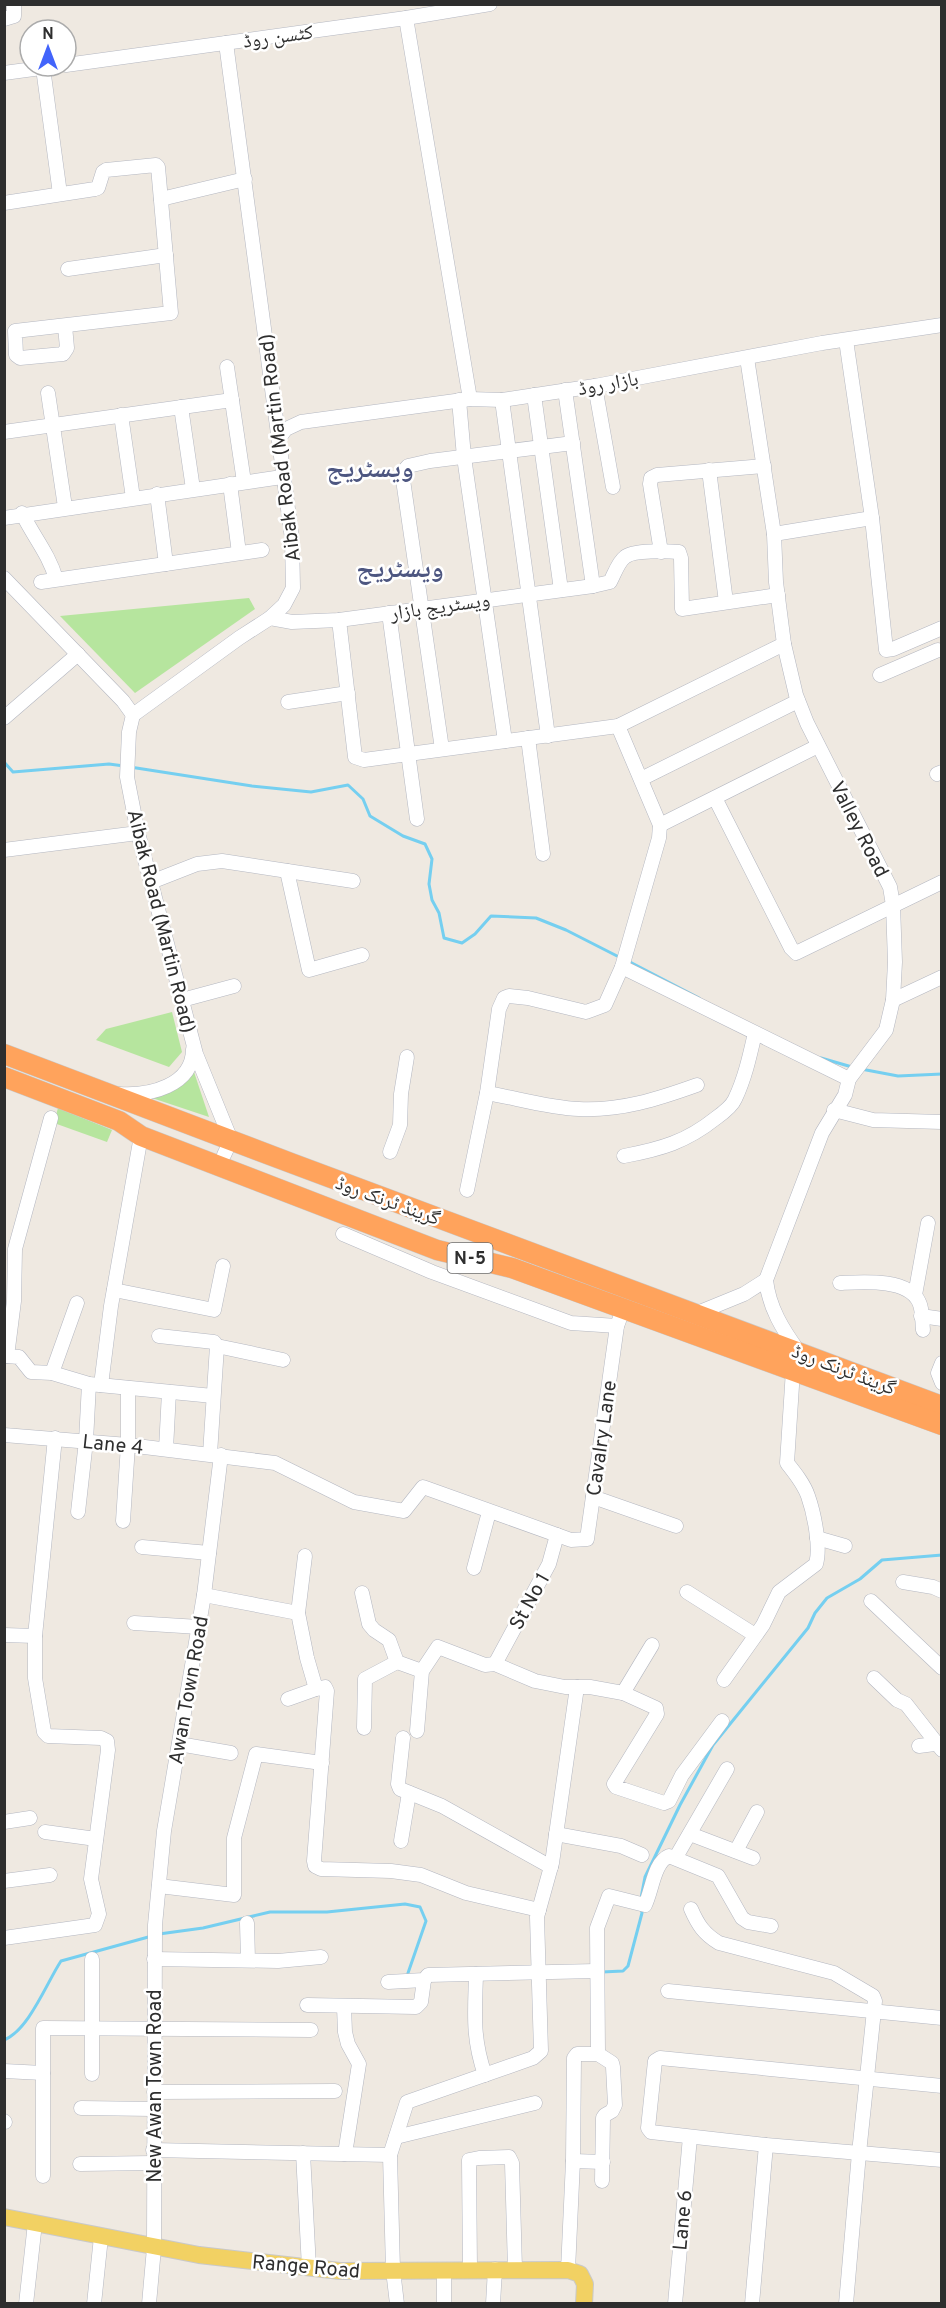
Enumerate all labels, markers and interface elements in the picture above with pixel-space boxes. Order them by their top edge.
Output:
north arrow [18,18,78,78]
street label: کٹسن روڈ [242,20,315,56]
text: N [42,25,54,45]
street label: Aibak Road (Martin Road) [254,332,308,563]
street label: بازار روڈ [576,367,641,403]
district label: ویسٹریج [326,454,414,487]
district label: ویسٹریج [356,554,444,587]
street label: ویسٹریج بازار [388,588,492,628]
street label: Valley Road [823,777,894,882]
street label: Aibak Road (Martin Road) [120,807,200,1036]
street label: گرینڈ ٹرنک روڈ [332,1171,443,1233]
road number: N-5 [448,1243,492,1273]
street label: گرینڈ ٹرنک روڈ [788,1339,899,1403]
street label: Cavalry Lane [582,1379,624,1498]
street label: Lane 4 [81,1430,145,1462]
street label: St No 1 [504,1569,557,1635]
street label: Awan Town Road [164,1614,216,1767]
street label: New Awan Town Road [143,1989,169,2183]
street label: Lane 6 [668,2189,700,2252]
street label: Range Road [251,2250,361,2286]

